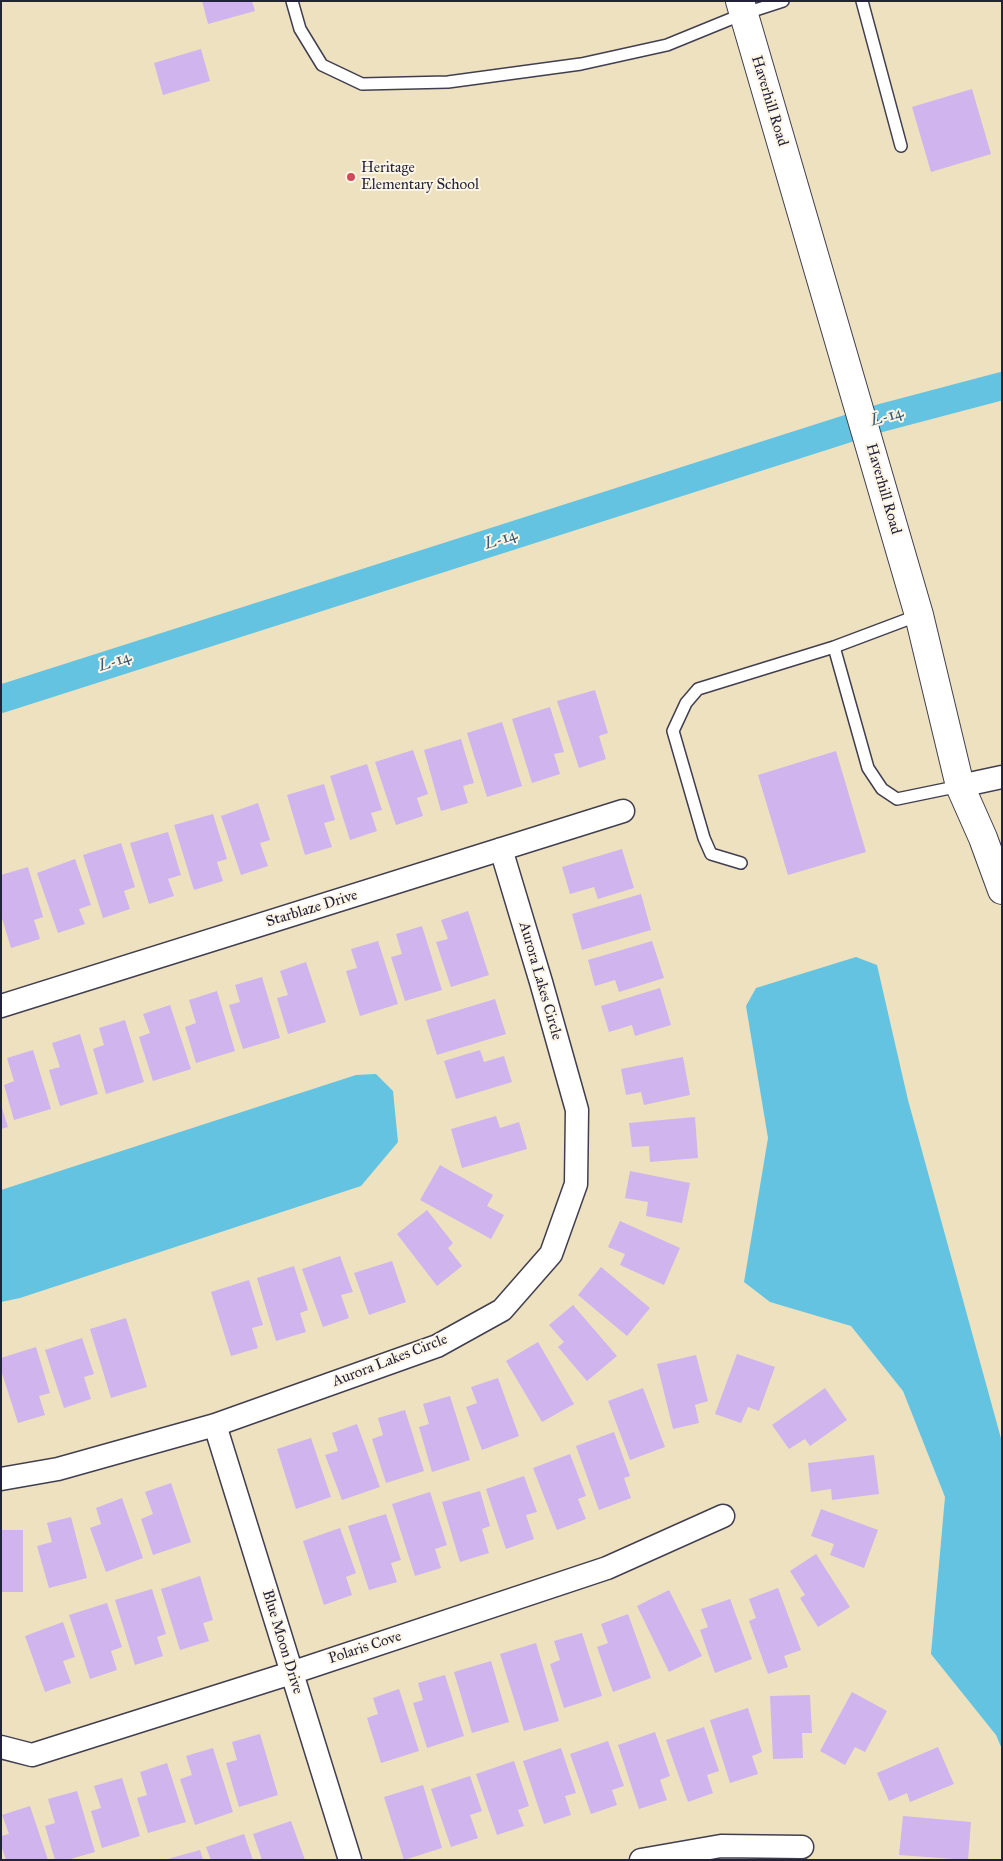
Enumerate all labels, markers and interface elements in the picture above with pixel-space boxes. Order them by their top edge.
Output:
street label: Haverhill Road [747,54,791,148]
place label: Heritage Elementary School [361,159,479,194]
marker: Heritage Elementary School [345,171,357,183]
water label: L-14 [868,403,906,431]
street label: Haverhill Road [861,441,905,537]
water label: L-14 [482,526,520,554]
water label: L-14 [96,648,134,676]
street label: Starblaze Drive [264,887,360,931]
street label: Aurora Lakes Circle [515,920,565,1042]
street label: Aurora Lakes Circle [330,1331,450,1391]
street label: Blue Moon Drive [258,1588,306,1696]
street label: Polaris Cove [326,1628,404,1668]

